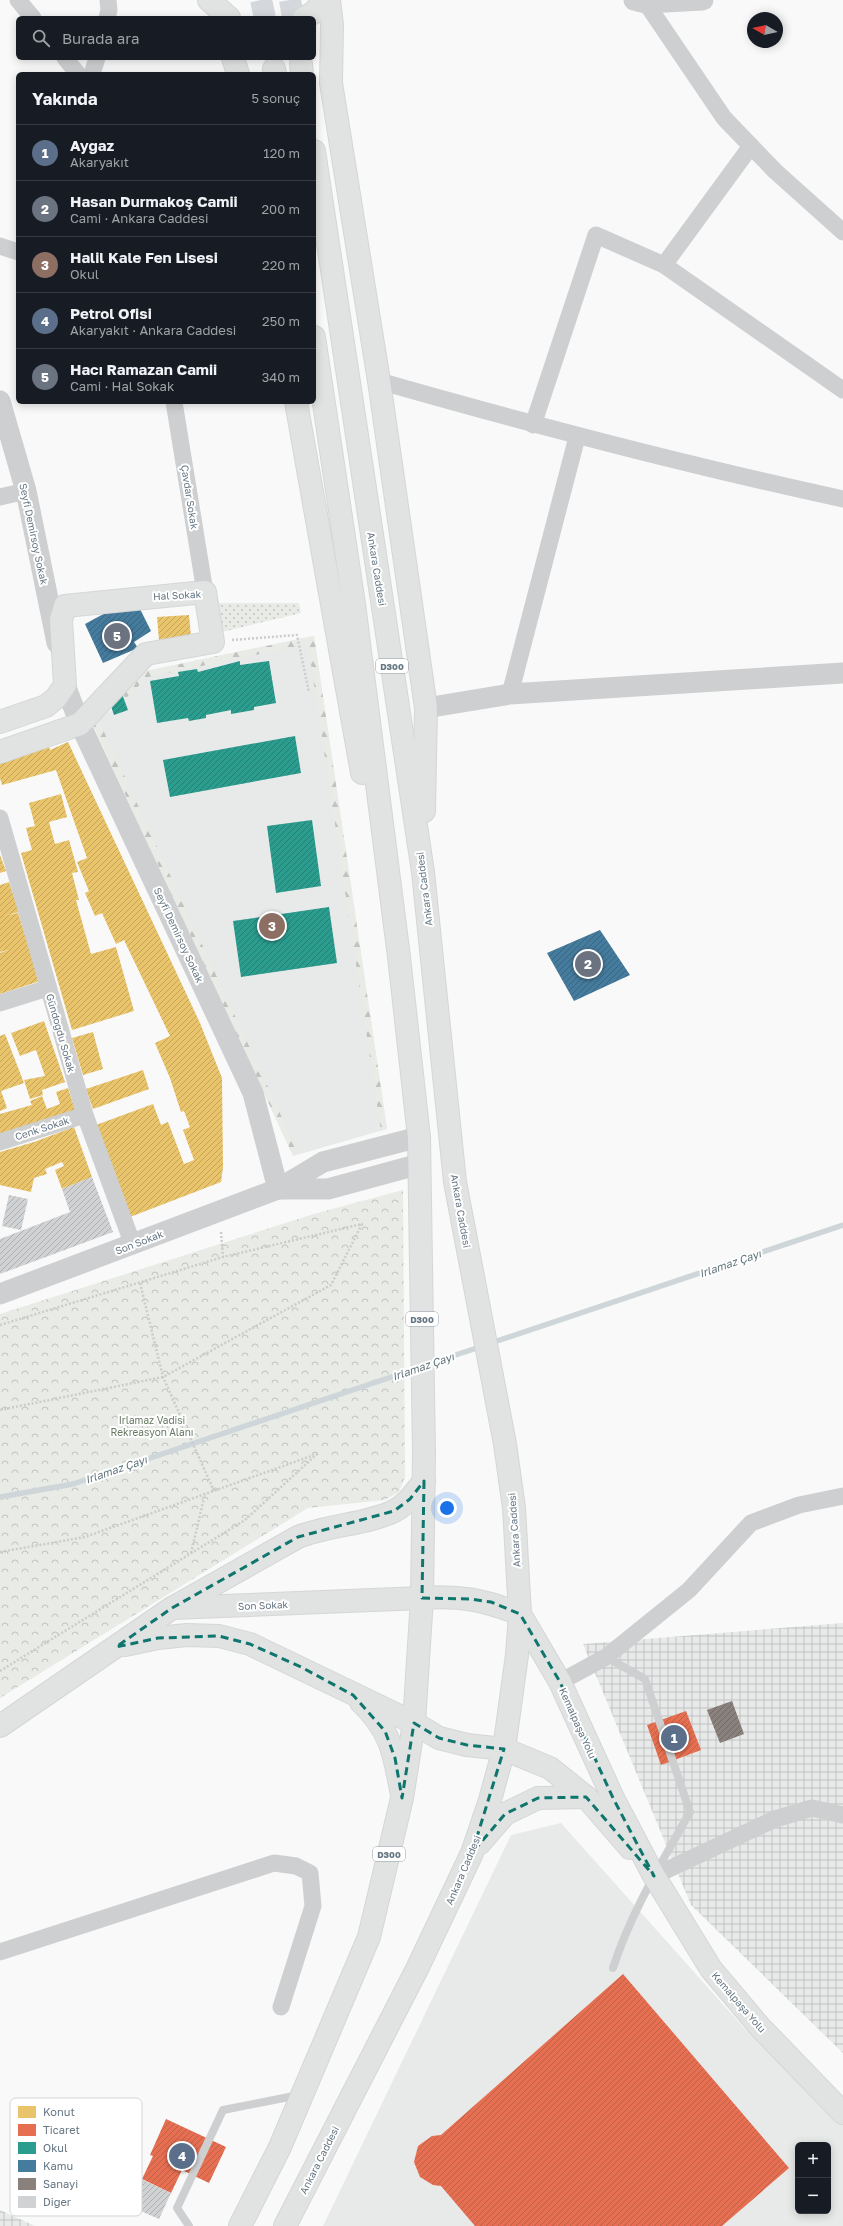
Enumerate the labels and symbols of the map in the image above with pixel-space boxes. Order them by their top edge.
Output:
north arrow [747,12,783,48]
street label: Çavdar Sokak [179,464,201,530]
street label: Seyfi Demirsoy Sokak [17,482,51,586]
street label: Ankara Caddesi [365,531,389,607]
street label: Hal Sokak [153,588,202,602]
pin: 5 [104,621,130,651]
road number: D300 [376,659,408,673]
street label: Ankara Caddesi [414,851,434,927]
street label: Seyfi Demirsoy Sokak [152,886,206,985]
pin: 3 [259,911,285,941]
pin: 2 [575,949,601,979]
street label: Gündoğdu Sokak [44,992,78,1074]
street label: Cenk Sokak [13,1114,71,1142]
street label: Ankara Caddesi [449,1173,473,1249]
street label: Son Sokak [113,1227,165,1257]
water label: Irlamaz Çayı [697,1246,764,1281]
road number: D300 [406,1312,438,1326]
water label: Irlamaz Çayı [390,1349,457,1384]
park label: Irlamaz Vadisi Rekreasyon Alanı [111,1414,193,1438]
water label: Irlamaz Çayı [83,1452,150,1487]
street label: Ankara Caddesi [505,1492,523,1568]
your location [437,1498,457,1518]
street label: Son Sokak [238,1598,289,1612]
street label: Kemalpaşa Yolu [557,1686,599,1760]
pin: 1 [661,1723,687,1753]
street label: Ankara Caddesi [443,1833,483,1907]
road number: D300 [373,1847,405,1861]
street label: Kemalpaşa Yolu [709,1969,769,2035]
legend [10,2098,142,2216]
text: Konut [43,2105,75,2118]
text: Ticaret [43,2123,80,2136]
street label: Ankara Caddesi [297,2124,341,2196]
text: Okul [43,2141,68,2154]
pin: 4 [169,2141,195,2171]
text: Kamu [43,2159,73,2172]
text: Sanayi [43,2177,78,2190]
text: Diğer [43,2195,72,2208]

